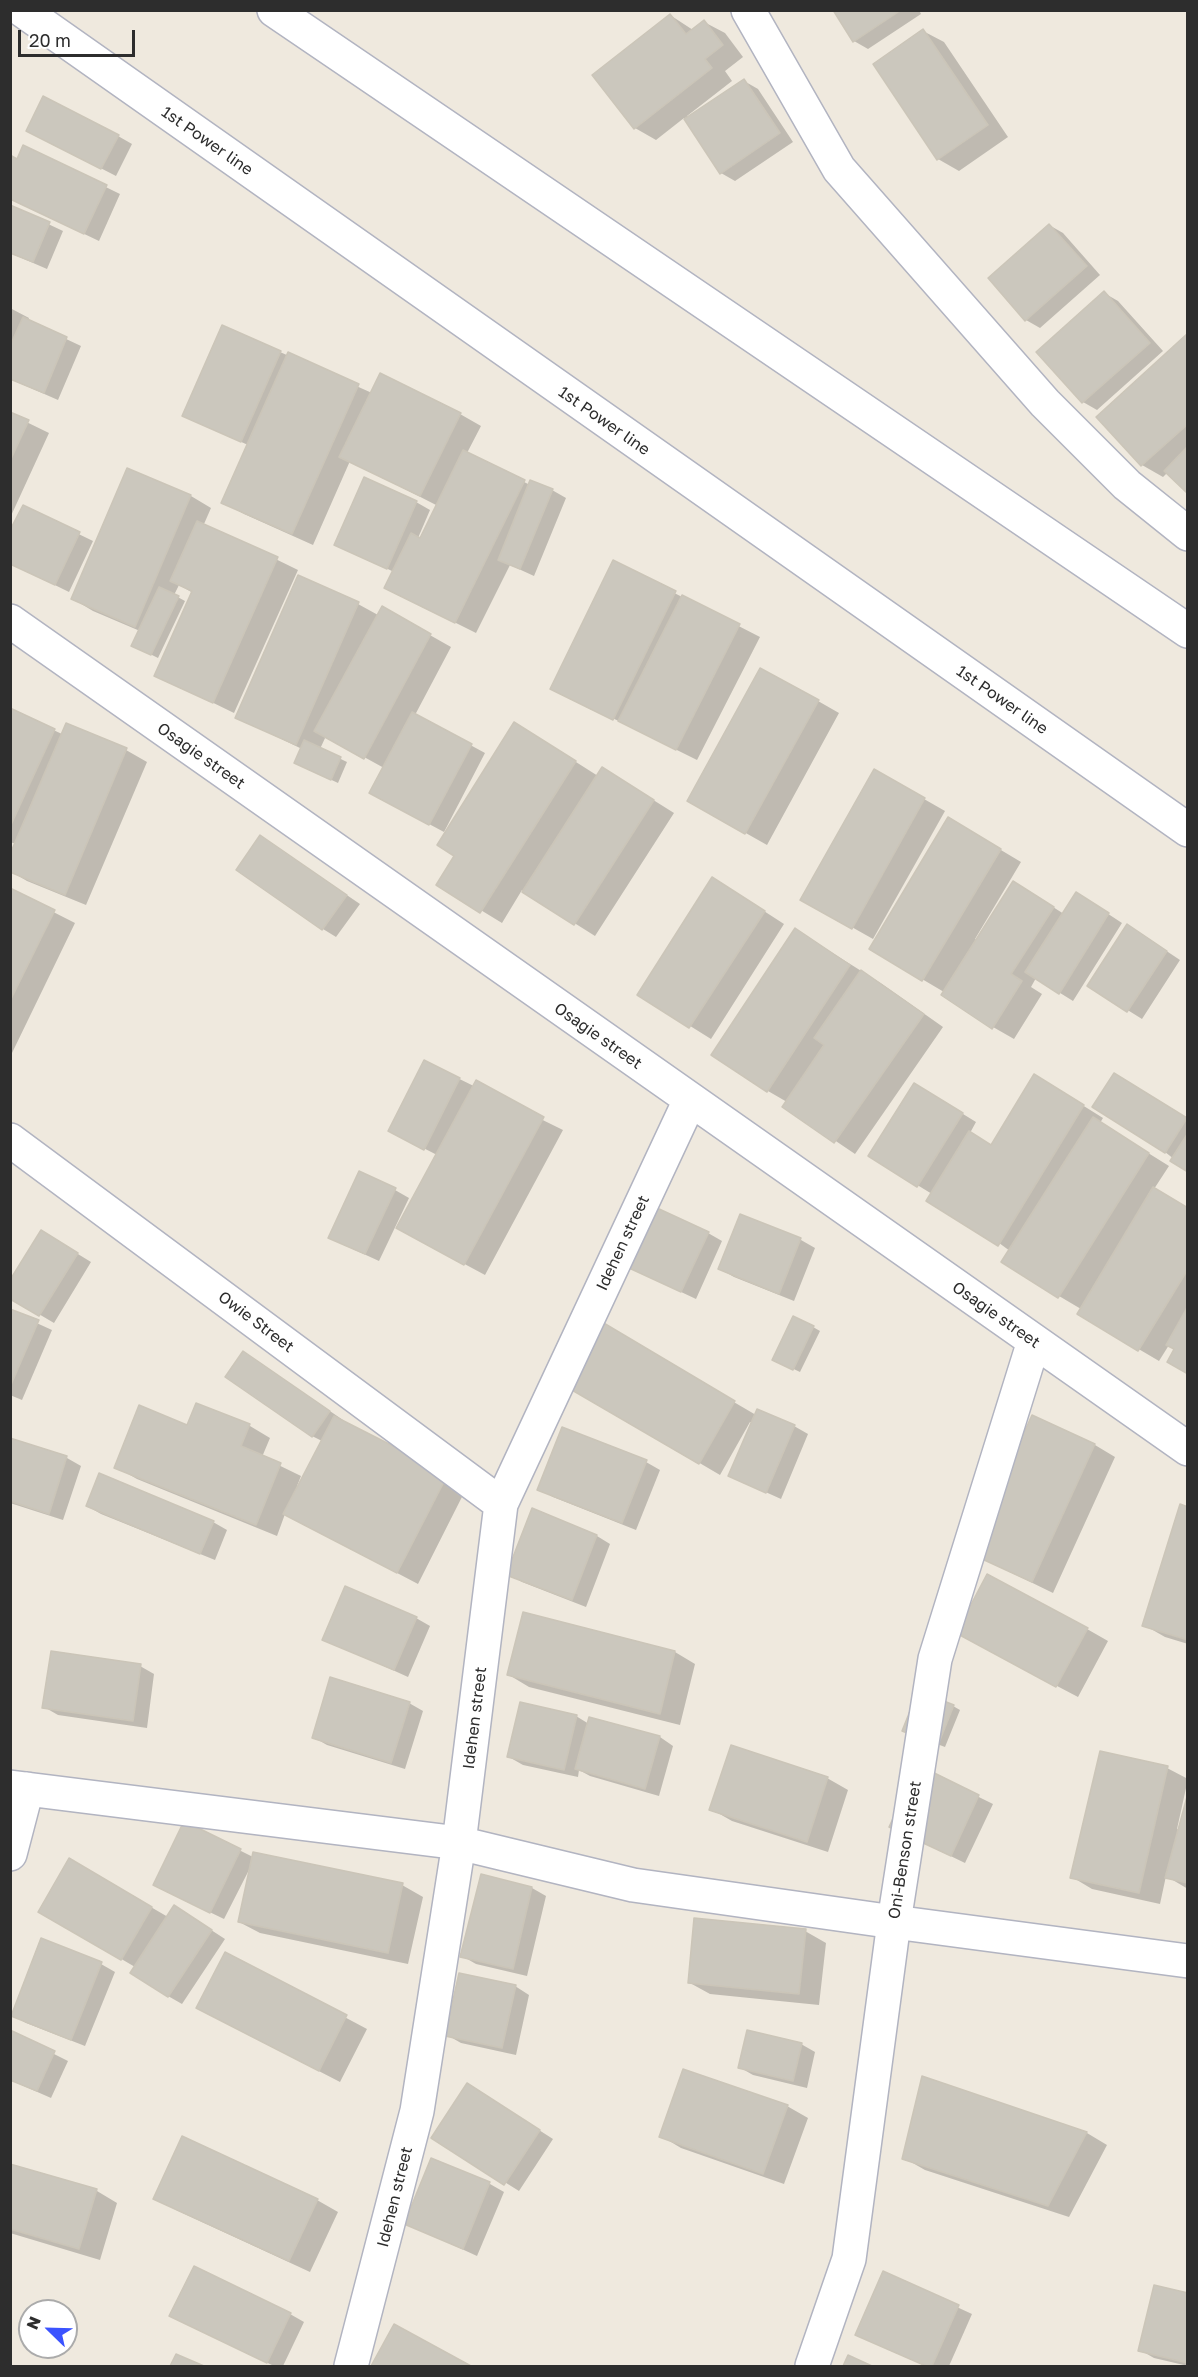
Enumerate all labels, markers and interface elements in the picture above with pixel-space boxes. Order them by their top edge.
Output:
scale bar [21,18,138,56]
text: 20 m [29,29,71,51]
street label: 1st Power line [158,102,256,180]
street label: 1st Power line [555,382,653,460]
street label: 1st Power line [953,661,1051,739]
street label: Osagie street [153,719,249,793]
street label: Osagie street [550,999,646,1073]
street label: Idehen street [593,1192,653,1294]
street label: Osagie street [948,1278,1044,1352]
street label: Owie Street [214,1287,298,1357]
street label: Idehen street [459,1666,491,1770]
street label: Oni-Benson street [885,1779,925,1921]
street label: Idehen street [373,2145,417,2249]
north arrow [18,2299,78,2359]
text: N [22,2313,45,2332]

